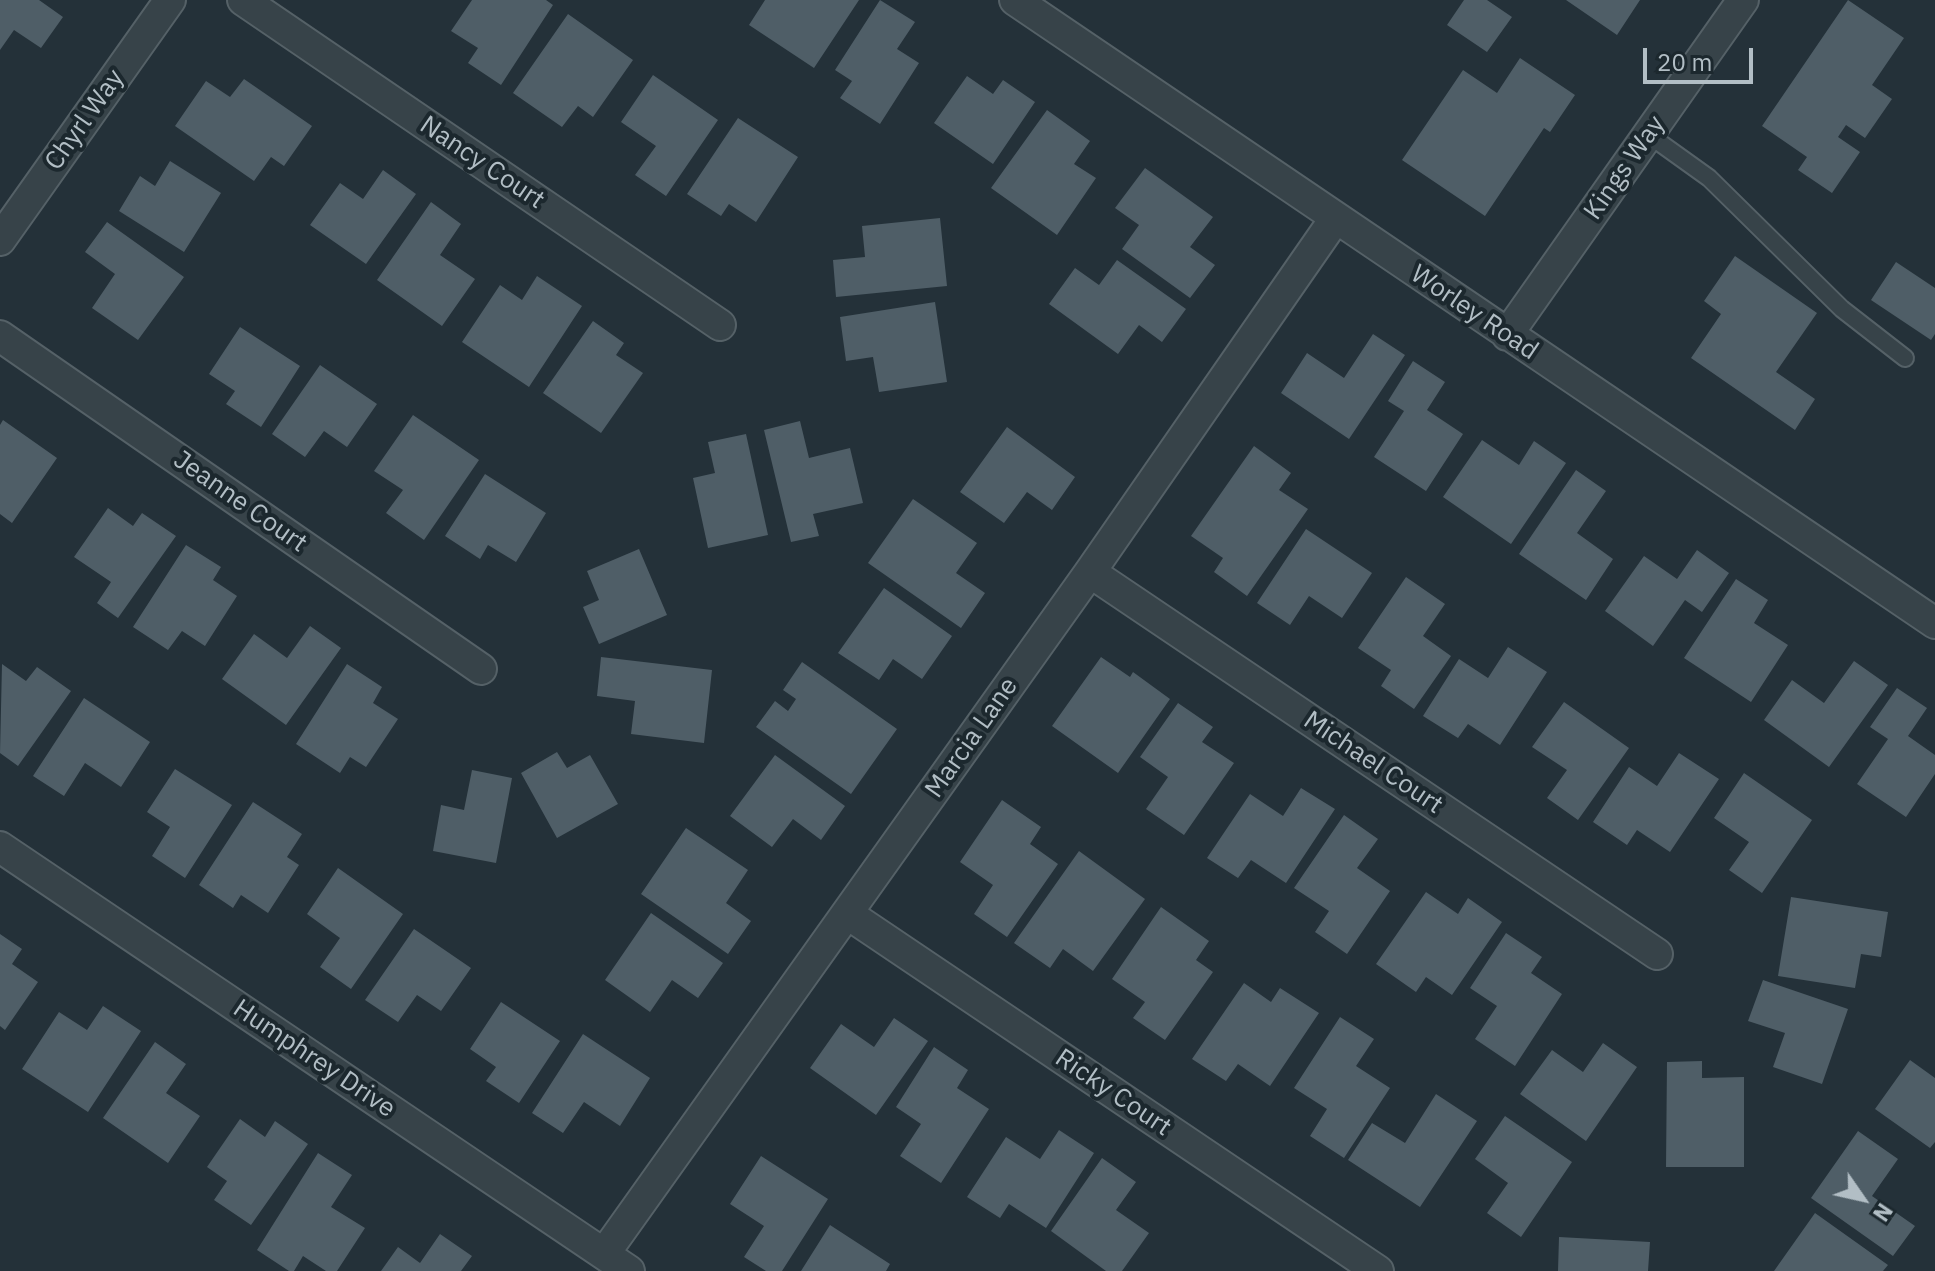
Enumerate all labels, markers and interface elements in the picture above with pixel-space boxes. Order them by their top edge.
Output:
scale bar [1647,32,1757,82]
text: 20 m [1657,46,1712,78]
street label: Chyrl Way [39,64,131,176]
street label: Nancy Court [414,110,550,216]
street label: Kings Way [1578,110,1672,226]
street label: Worley Road [1404,259,1544,367]
street label: Jeanne Court [167,445,313,559]
street label: Marcia Lane [919,672,1025,804]
street label: Michael Court [1298,705,1448,821]
street label: Humphrey Drive [227,993,401,1125]
street label: Ricky Court [1049,1043,1177,1143]
north arrow [1823,1159,1903,1239]
text: N [1867,1198,1900,1227]

